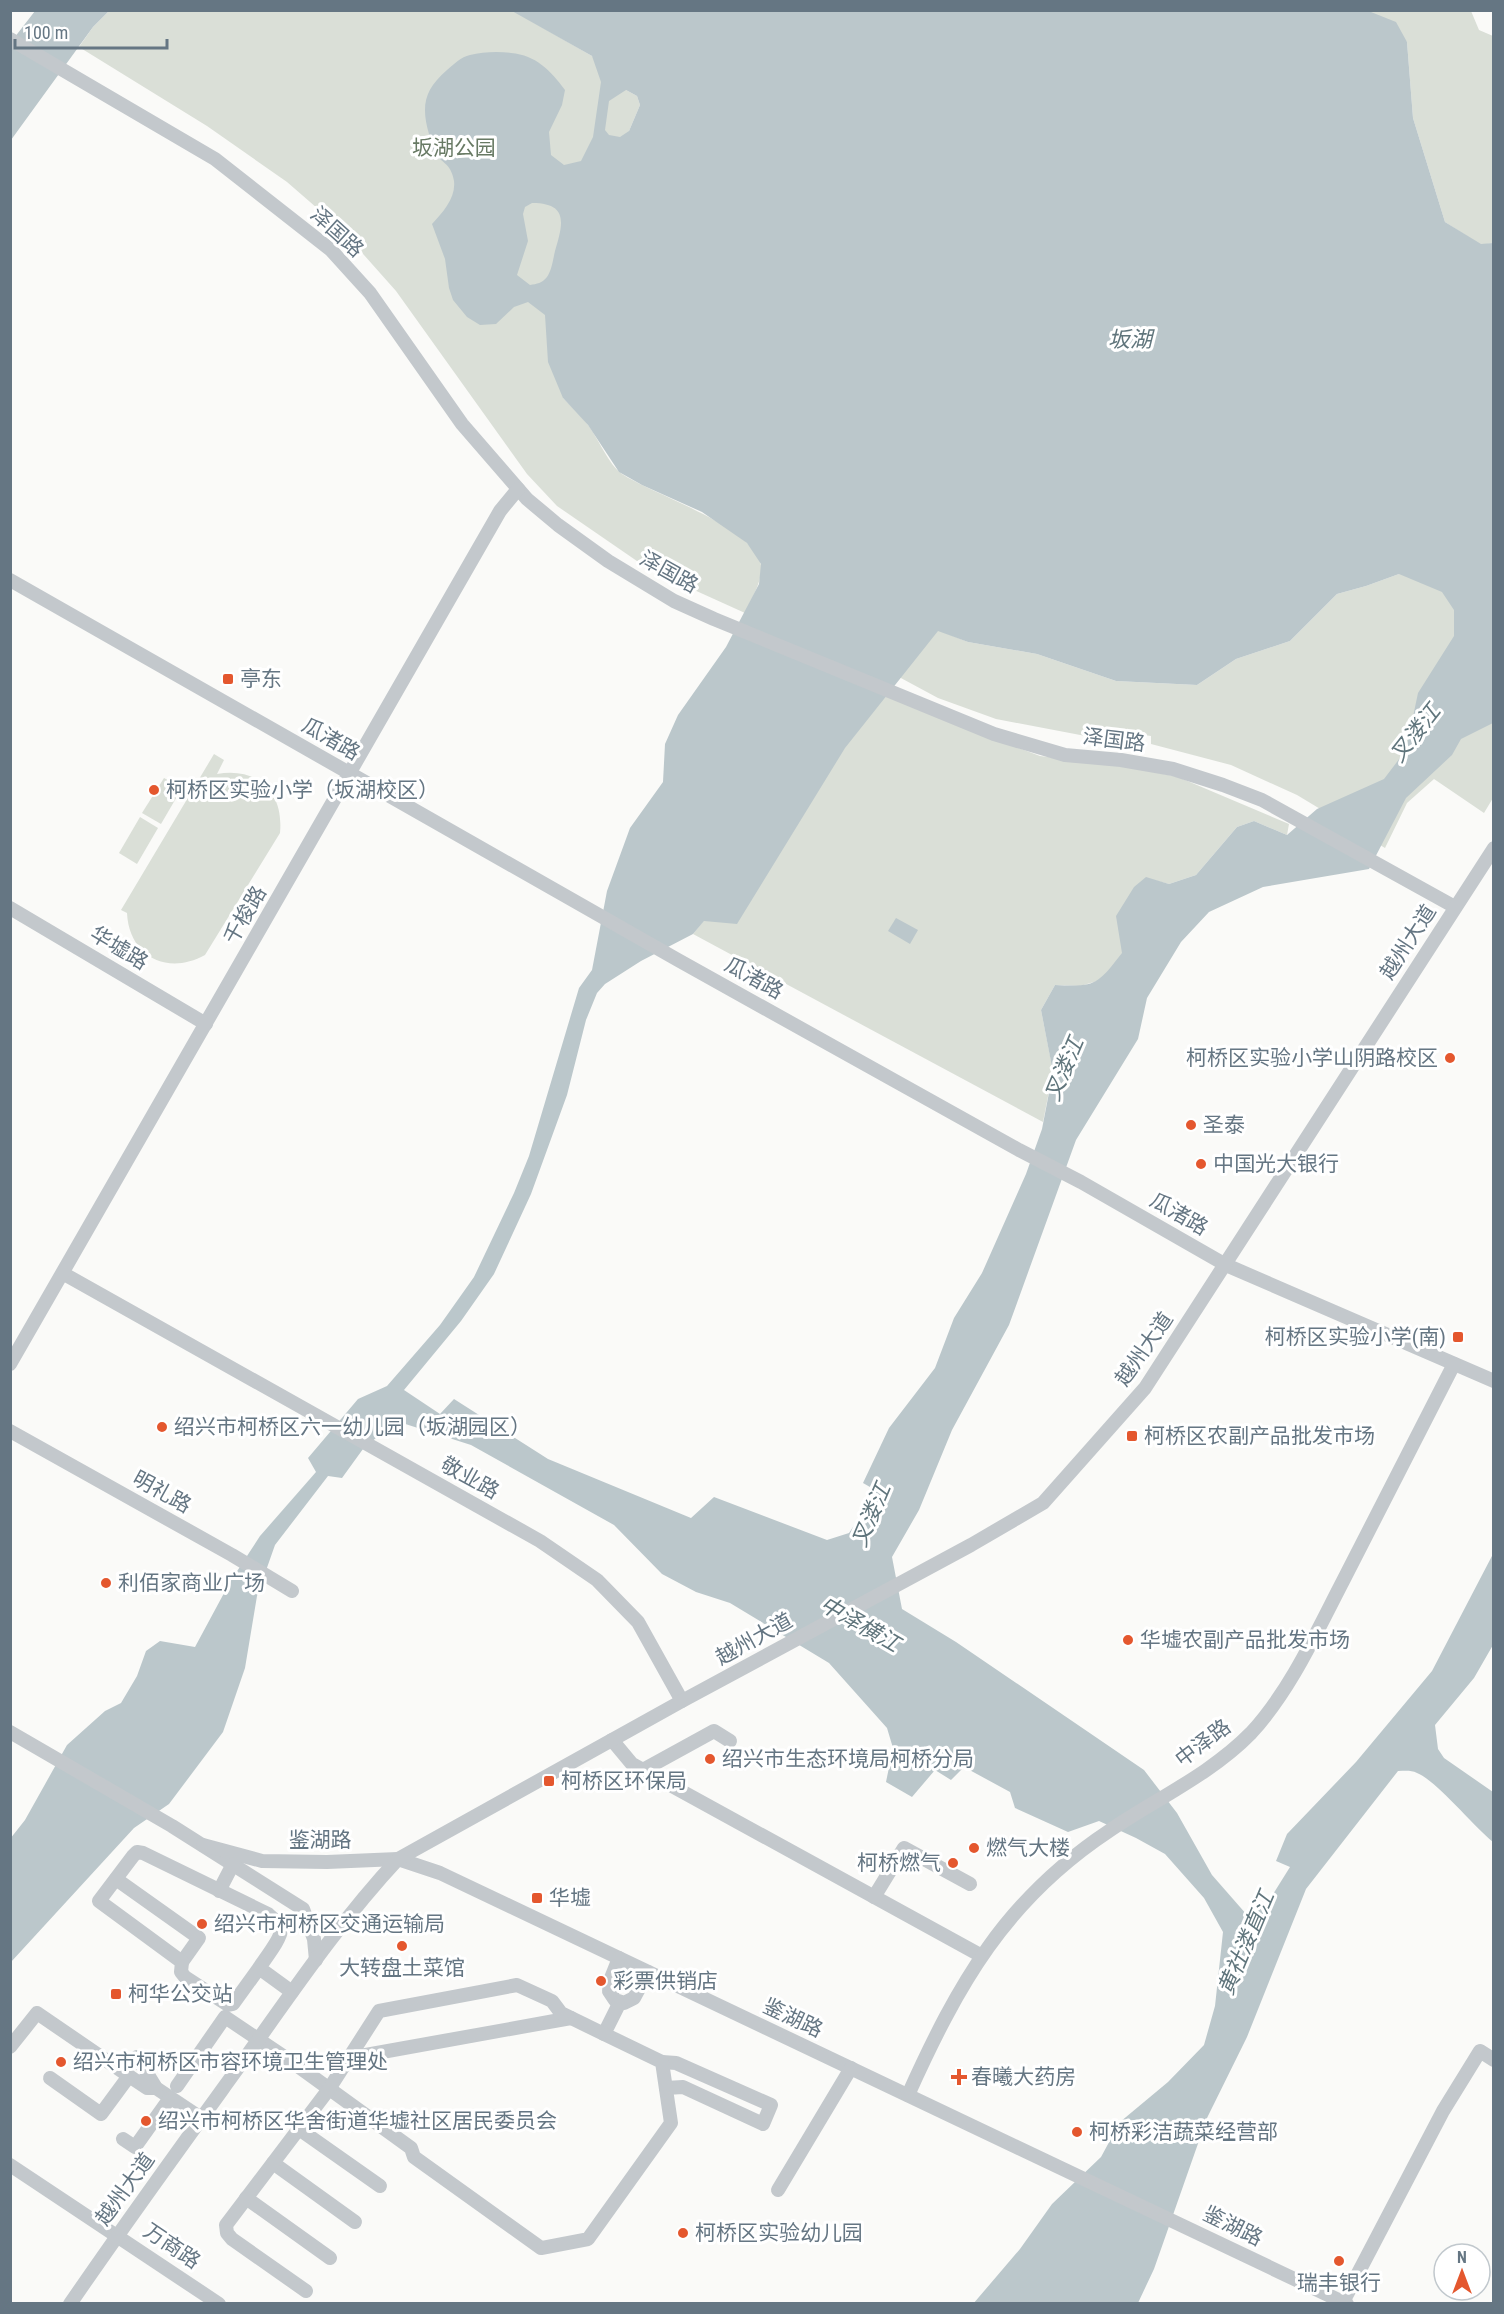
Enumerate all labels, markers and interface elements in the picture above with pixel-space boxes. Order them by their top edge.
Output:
scale bar [15,12,166,50]
text: 100 m [24,22,68,43]
park label: 坂湖公园 [412,136,496,160]
street label: 泽国路 [306,202,368,262]
water label: 坂湖 [1108,327,1155,352]
street label: 泽国路 [636,546,702,598]
place label: 亭东 [240,667,282,691]
marker: 亭东 [221,672,235,686]
water label: 叉溇江 [1385,698,1446,767]
street label: 瓜渚路 [298,713,364,765]
street label: 泽国路 [1081,724,1147,756]
place label: 柯桥区实验小学（坂湖校区） [166,778,439,802]
marker: 柯桥区实验小学（坂湖校区） [147,783,161,797]
street label: 千梭路 [219,882,271,948]
street label: 越州大道 [1375,900,1441,984]
street label: 华墟路 [86,921,152,975]
street label: 瓜渚路 [721,952,787,1004]
water label: 叉溇江 [1040,1032,1089,1104]
place label: 柯桥区实验小学山阴路校区 [1186,1046,1438,1070]
marker: 柯桥区实验小学山阴路校区 [1443,1051,1457,1065]
place label: 圣泰 [1203,1113,1245,1137]
marker: 圣泰 [1184,1118,1198,1132]
place label: 中国光大银行 [1213,1152,1339,1176]
marker: 中国光大银行 [1194,1157,1208,1171]
street label: 瓜渚路 [1146,1188,1212,1240]
street label: 越州大道 [1110,1308,1178,1390]
place label: 柯桥区实验小学(南) [1265,1325,1446,1349]
marker: 柯桥区实验小学(南) [1451,1330,1465,1344]
place label: 绍兴市柯桥区六一幼儿园（坂湖园区） [174,1415,531,1439]
marker: 绍兴市柯桥区六一幼儿园（坂湖园区） [155,1420,169,1434]
place label: 柯桥区农副产品批发市场 [1144,1424,1375,1448]
marker: 柯桥区农副产品批发市场 [1125,1429,1139,1443]
street label: 敬业路 [437,1452,503,1504]
street label: 明礼路 [129,1466,195,1518]
water label: 叉溇江 [847,1478,896,1550]
place label: 利佰家商业广场 [118,1571,265,1595]
marker: 利佰家商业广场 [99,1576,113,1590]
water label: 中泽横江 [816,1591,906,1658]
street label: 越州大道 [711,1608,797,1670]
place label: 华墟农副产品批发市场 [1140,1628,1350,1652]
marker: 华墟农副产品批发市场 [1121,1633,1135,1647]
street label: 中泽路 [1171,1714,1235,1772]
place label: 绍兴市生态环境局柯桥分局 [722,1747,974,1771]
marker: 绍兴市生态环境局柯桥分局 [703,1752,717,1766]
place label: 柯桥区环保局 [561,1769,687,1793]
marker: 柯桥区环保局 [542,1774,556,1788]
street label: 鉴湖路 [289,1828,352,1852]
place label: 燃气大楼 [986,1836,1070,1860]
marker: 燃气大楼 [967,1841,981,1855]
place label: 柯桥燃气 [857,1851,941,1875]
marker: 柯桥燃气 [946,1856,960,1870]
place label: 华墟 [549,1886,591,1910]
water label: 黄社溇直江 [1213,1886,1280,1999]
marker: 华墟 [530,1891,544,1905]
place label: 绍兴市柯桥区交通运输局 [214,1912,445,1936]
marker: 绍兴市柯桥区交通运输局 [195,1917,209,1931]
marker: 大转盘土菜馆 [395,1939,409,1953]
place label: 大转盘土菜馆 [339,1956,465,1980]
place label: 彩票供销店 [613,1969,718,1993]
marker: 彩票供销店 [594,1974,608,1988]
place label: 柯华公交站 [128,1982,233,2006]
marker: 柯华公交站 [109,1987,123,2001]
street label: 鉴湖路 [759,1994,827,2042]
place label: 绍兴市柯桥区市容环境卫生管理处 [73,2050,388,2074]
marker: 绍兴市柯桥区市容环境卫生管理处 [54,2055,68,2069]
place label: 春曦大药房 [971,2065,1076,2089]
marker: 春曦大药房 [952,2070,966,2084]
place label: 绍兴市柯桥区华舍街道华墟社区居民委员会 [158,2109,557,2133]
marker: 绍兴市柯桥区华舍街道华墟社区居民委员会 [139,2114,153,2128]
place label: 柯桥彩洁蔬菜经营部 [1089,2120,1278,2144]
marker: 柯桥彩洁蔬菜经营部 [1070,2125,1084,2139]
street label: 越州大道 [91,2148,159,2230]
street label: 鉴湖路 [1199,2201,1267,2251]
street label: 万商路 [139,2218,205,2274]
place label: 柯桥区实验幼儿园 [695,2221,863,2245]
marker: 柯桥区实验幼儿园 [676,2226,690,2240]
north arrow [1432,2242,1492,2302]
text: N [1457,2248,1467,2267]
marker: 瑞丰银行 [1332,2254,1346,2268]
place label: 瑞丰银行 [1297,2271,1381,2295]

